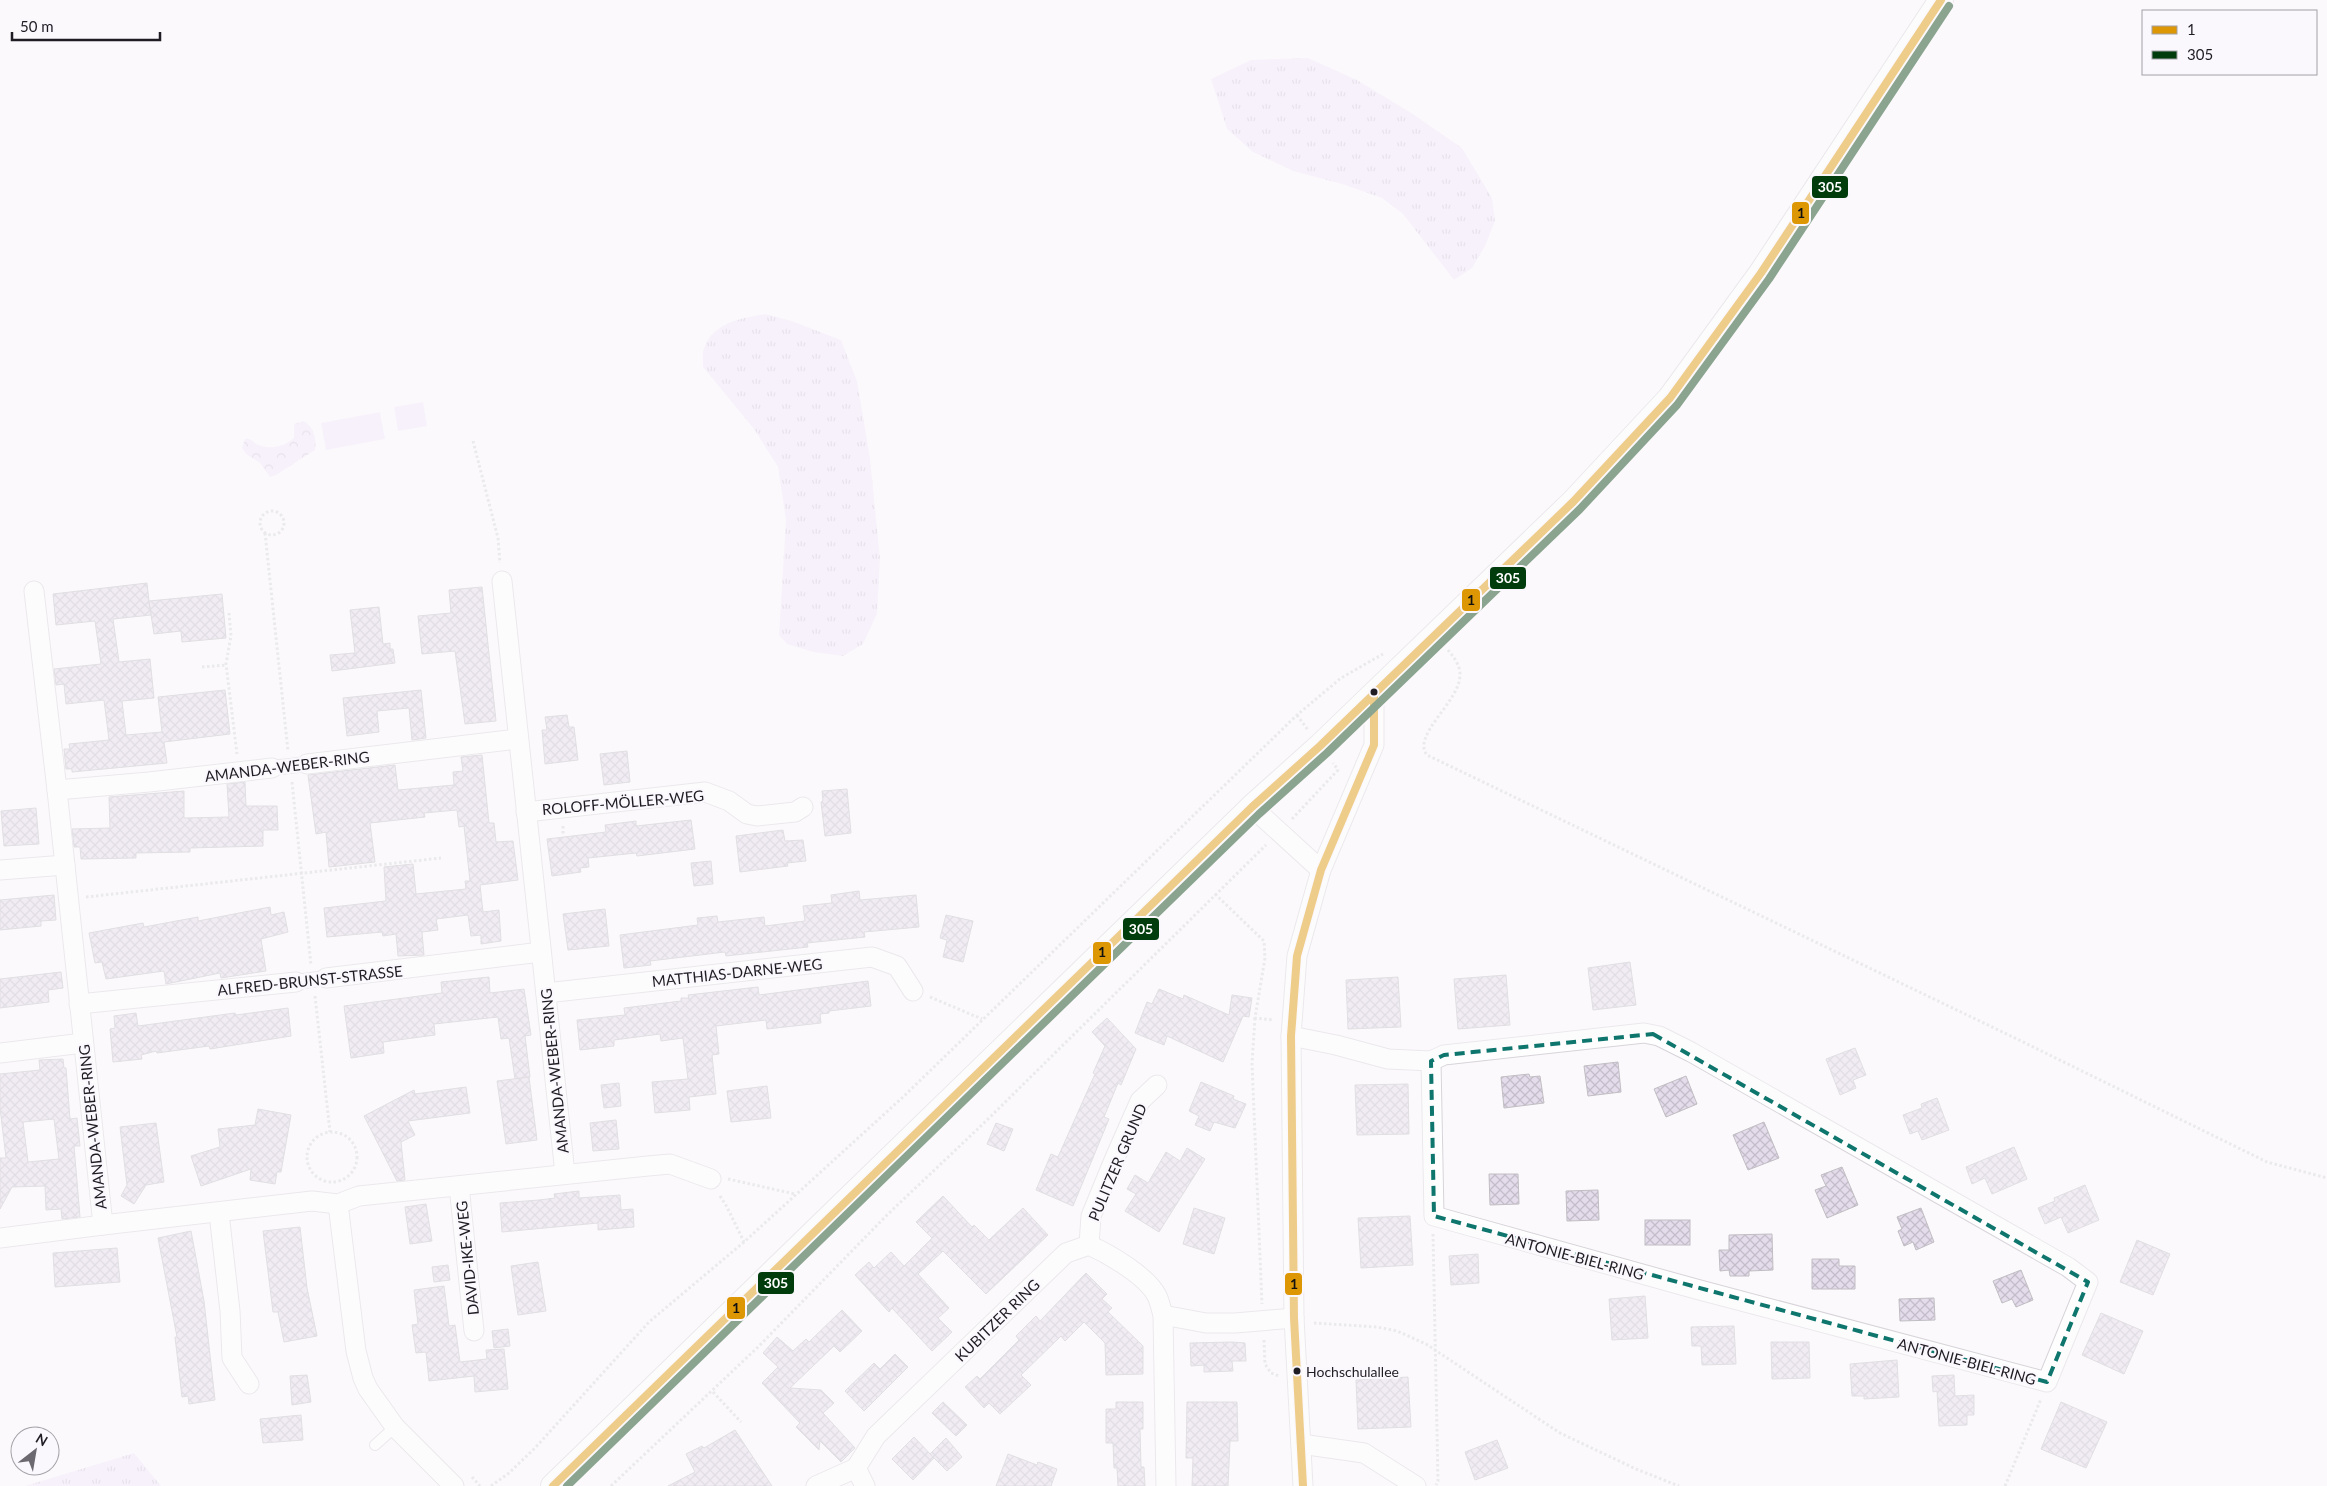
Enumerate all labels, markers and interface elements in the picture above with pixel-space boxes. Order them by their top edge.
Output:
scale bar [12,10,160,42]
legend [2142,10,2317,75]
text: 50 m [20,17,54,35]
text: 1 [2187,20,2196,38]
text: 305 [2187,45,2213,63]
line badge: 305 [1811,175,1849,199]
text: 305 [1818,178,1842,195]
line badge: 1 [1791,201,1810,225]
text: 1 [1797,204,1805,221]
line badge: 305 [1489,566,1527,590]
text: 305 [1496,569,1520,586]
line badge: 1 [1461,588,1481,612]
text: 1 [1467,591,1475,608]
unlabelled marker [1369,687,1379,697]
street label: AMANDA-WEBER-RING [204,747,370,785]
street label: ROLOFF-MÖLLER-WEG [541,786,705,818]
line badge: 305 [1122,917,1160,941]
text: 305 [1129,920,1153,937]
line badge: 1 [1092,941,1112,965]
text: 1 [1098,943,1106,960]
street label: MATTHIAS-DARNE-WEG [651,954,823,990]
street label: ALFRED-BRUNST-STRASSE [217,961,403,999]
street label: AMANDA-WEBER-RING [536,988,572,1154]
street label: AMANDA-WEBER-RING [74,1044,110,1210]
street label: PULITZER GRUND [1084,1101,1150,1223]
street label: DAVID-IKE-WEG [452,1200,482,1316]
street label: ANTONIE-BIEL-RING [1504,1229,1646,1283]
line badge: 305 [757,1271,795,1295]
line badge: 1 [1284,1272,1303,1296]
text: 305 [764,1274,788,1291]
street label: KUBITZER RING [951,1275,1043,1365]
text: 1 [1290,1275,1298,1292]
line badge: 1 [726,1296,746,1320]
text: 1 [732,1299,740,1316]
street label: ANTONIE-BIEL-RING [1896,1334,2038,1388]
place label: Hochschulallee [1306,1363,1399,1380]
marker: Hochschulallee [1292,1366,1302,1376]
north arrow [10,1426,60,1476]
text: N [33,1429,51,1449]

